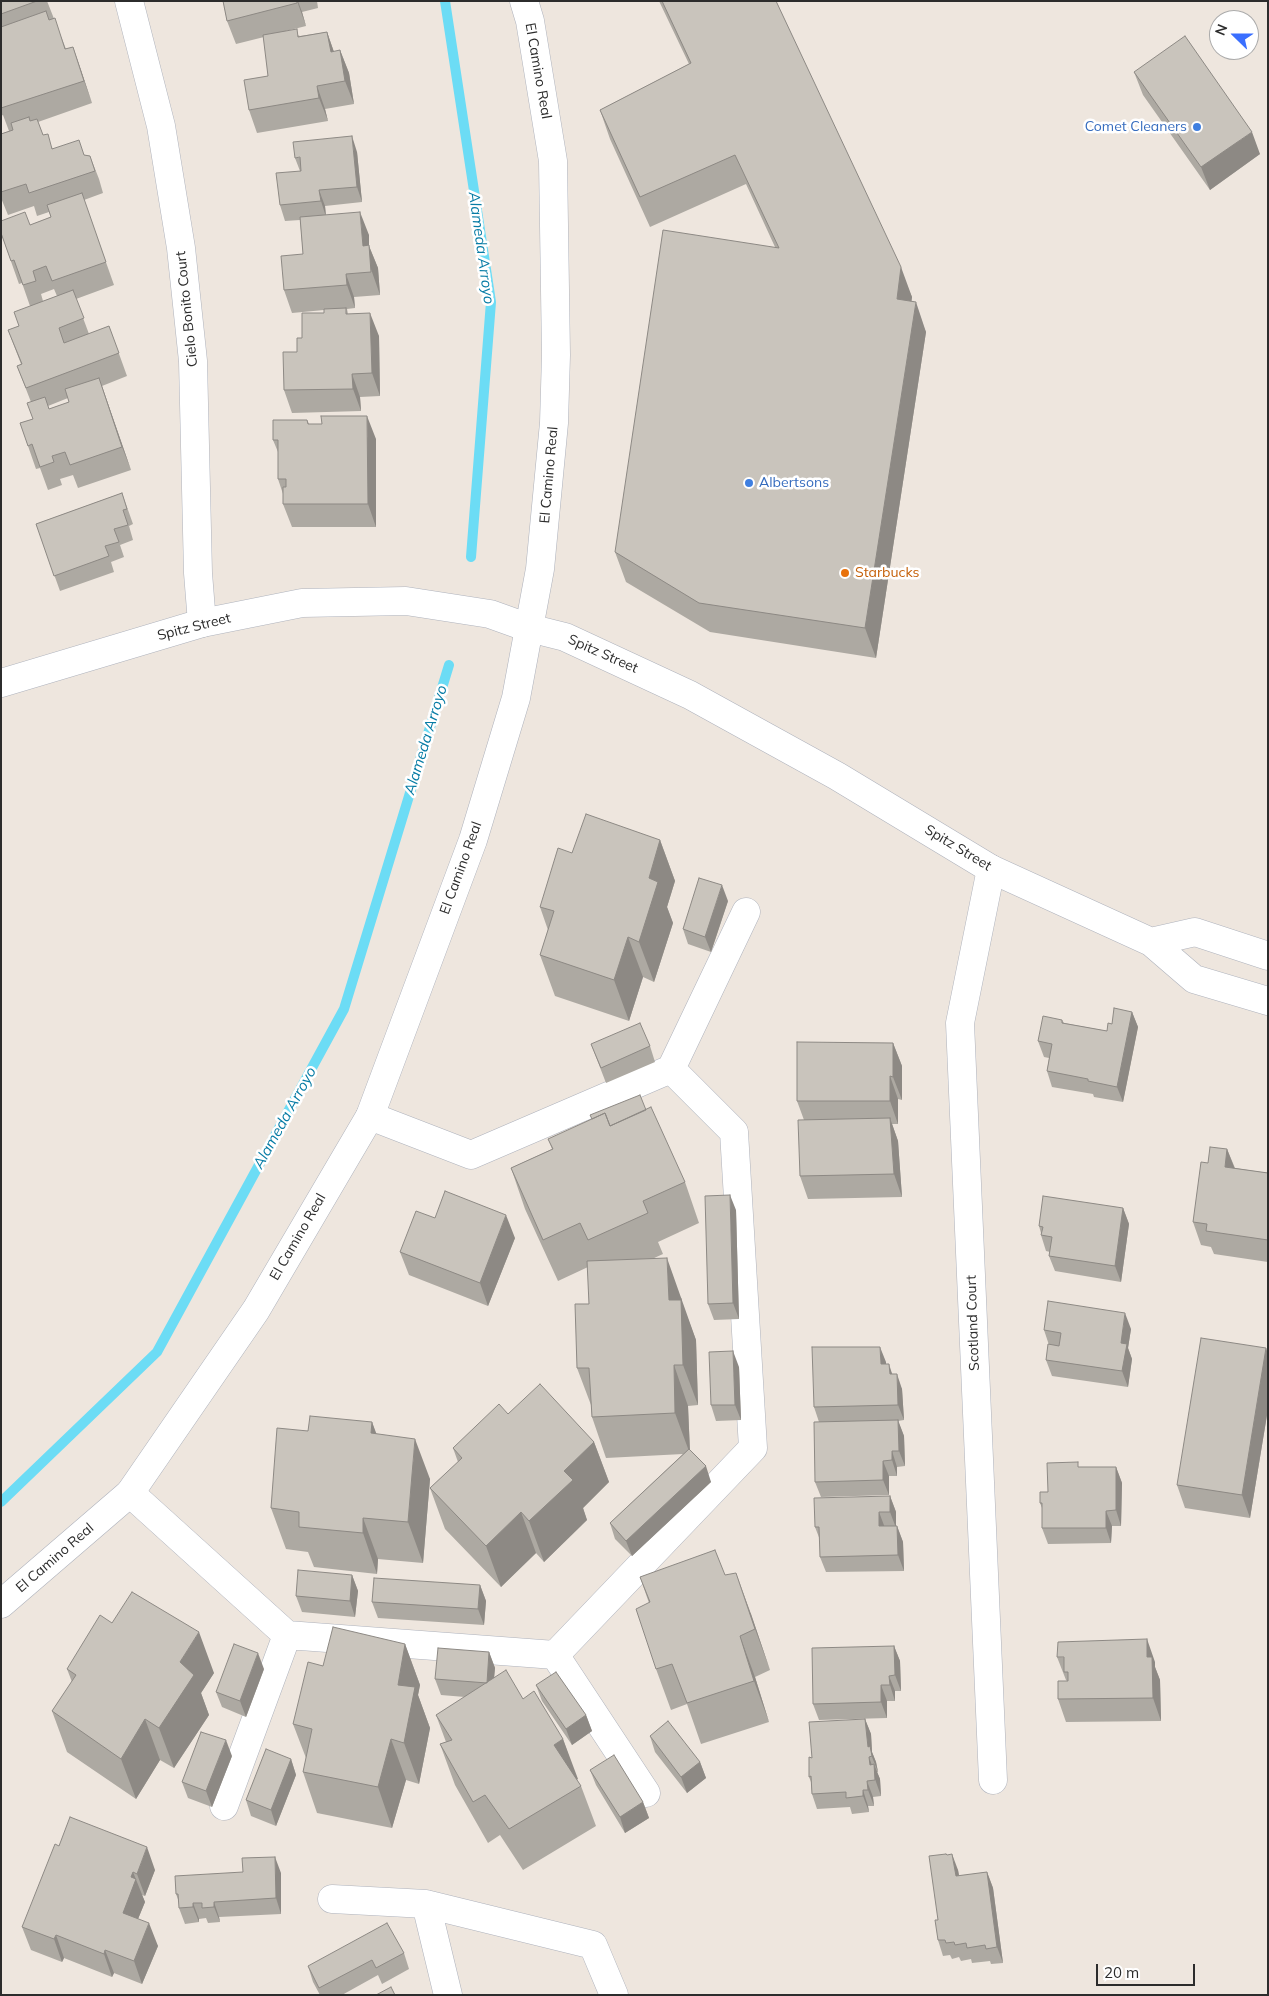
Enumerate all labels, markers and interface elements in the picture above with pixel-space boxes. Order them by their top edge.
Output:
north arrow [1209,10,1259,60]
text: N [1211,21,1231,38]
street label: El Camino Real [521,22,555,120]
place label: Comet Cleaners [1085,119,1187,135]
marker: Comet Cleaners [1191,121,1203,133]
water label: Alameda Arroyo [464,191,498,305]
street label: Cielo Bonito Court [173,250,201,368]
street label: El Camino Real [536,426,562,524]
place label: Albertsons [759,475,829,491]
marker: Albertsons [743,477,755,489]
place label: Starbucks [855,565,920,581]
marker: Starbucks [839,567,851,579]
street label: Spitz Street [156,610,232,644]
street label: Spitz Street [565,631,641,677]
water label: Alameda Arroyo [401,683,451,797]
street label: El Camino Real [436,819,486,917]
street label: Spitz Street [922,821,994,875]
water label: Alameda Arroyo [250,1064,320,1172]
street label: El Camino Real [266,1191,330,1283]
street label: Scotland Court [963,1275,983,1371]
street label: El Camino Real [13,1520,97,1596]
scale bar [1099,1954,1198,1986]
text: 20 m [1104,1963,1139,1982]

